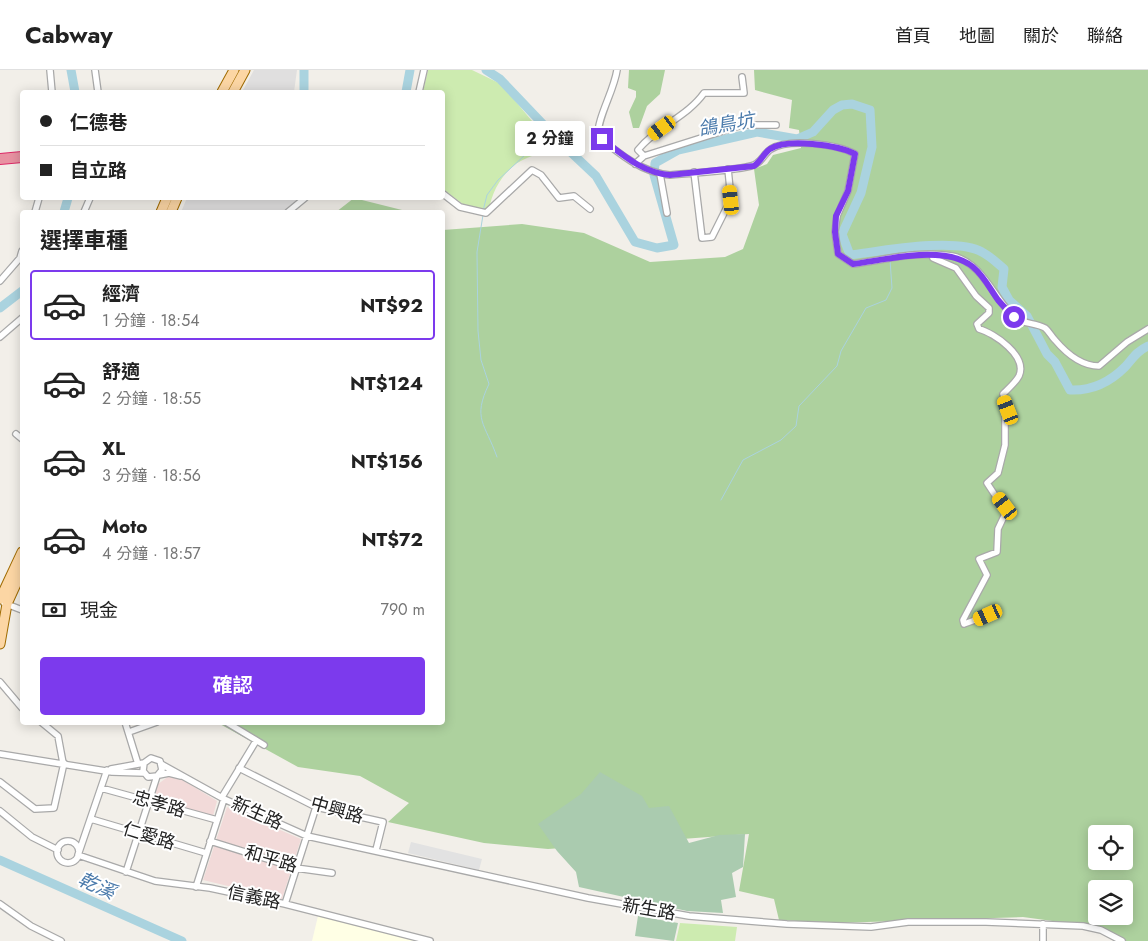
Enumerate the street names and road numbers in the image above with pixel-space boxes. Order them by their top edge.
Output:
street label: 忠孝路 [129,784,189,824]
street label: 新生路 [227,790,287,836]
street label: 中興路 [307,790,367,830]
street label: 仁愛路 [119,816,179,856]
street label: 和平路 [241,839,301,879]
street label: 信義路 [225,879,283,915]
street label: 新生路 [620,892,678,926]

